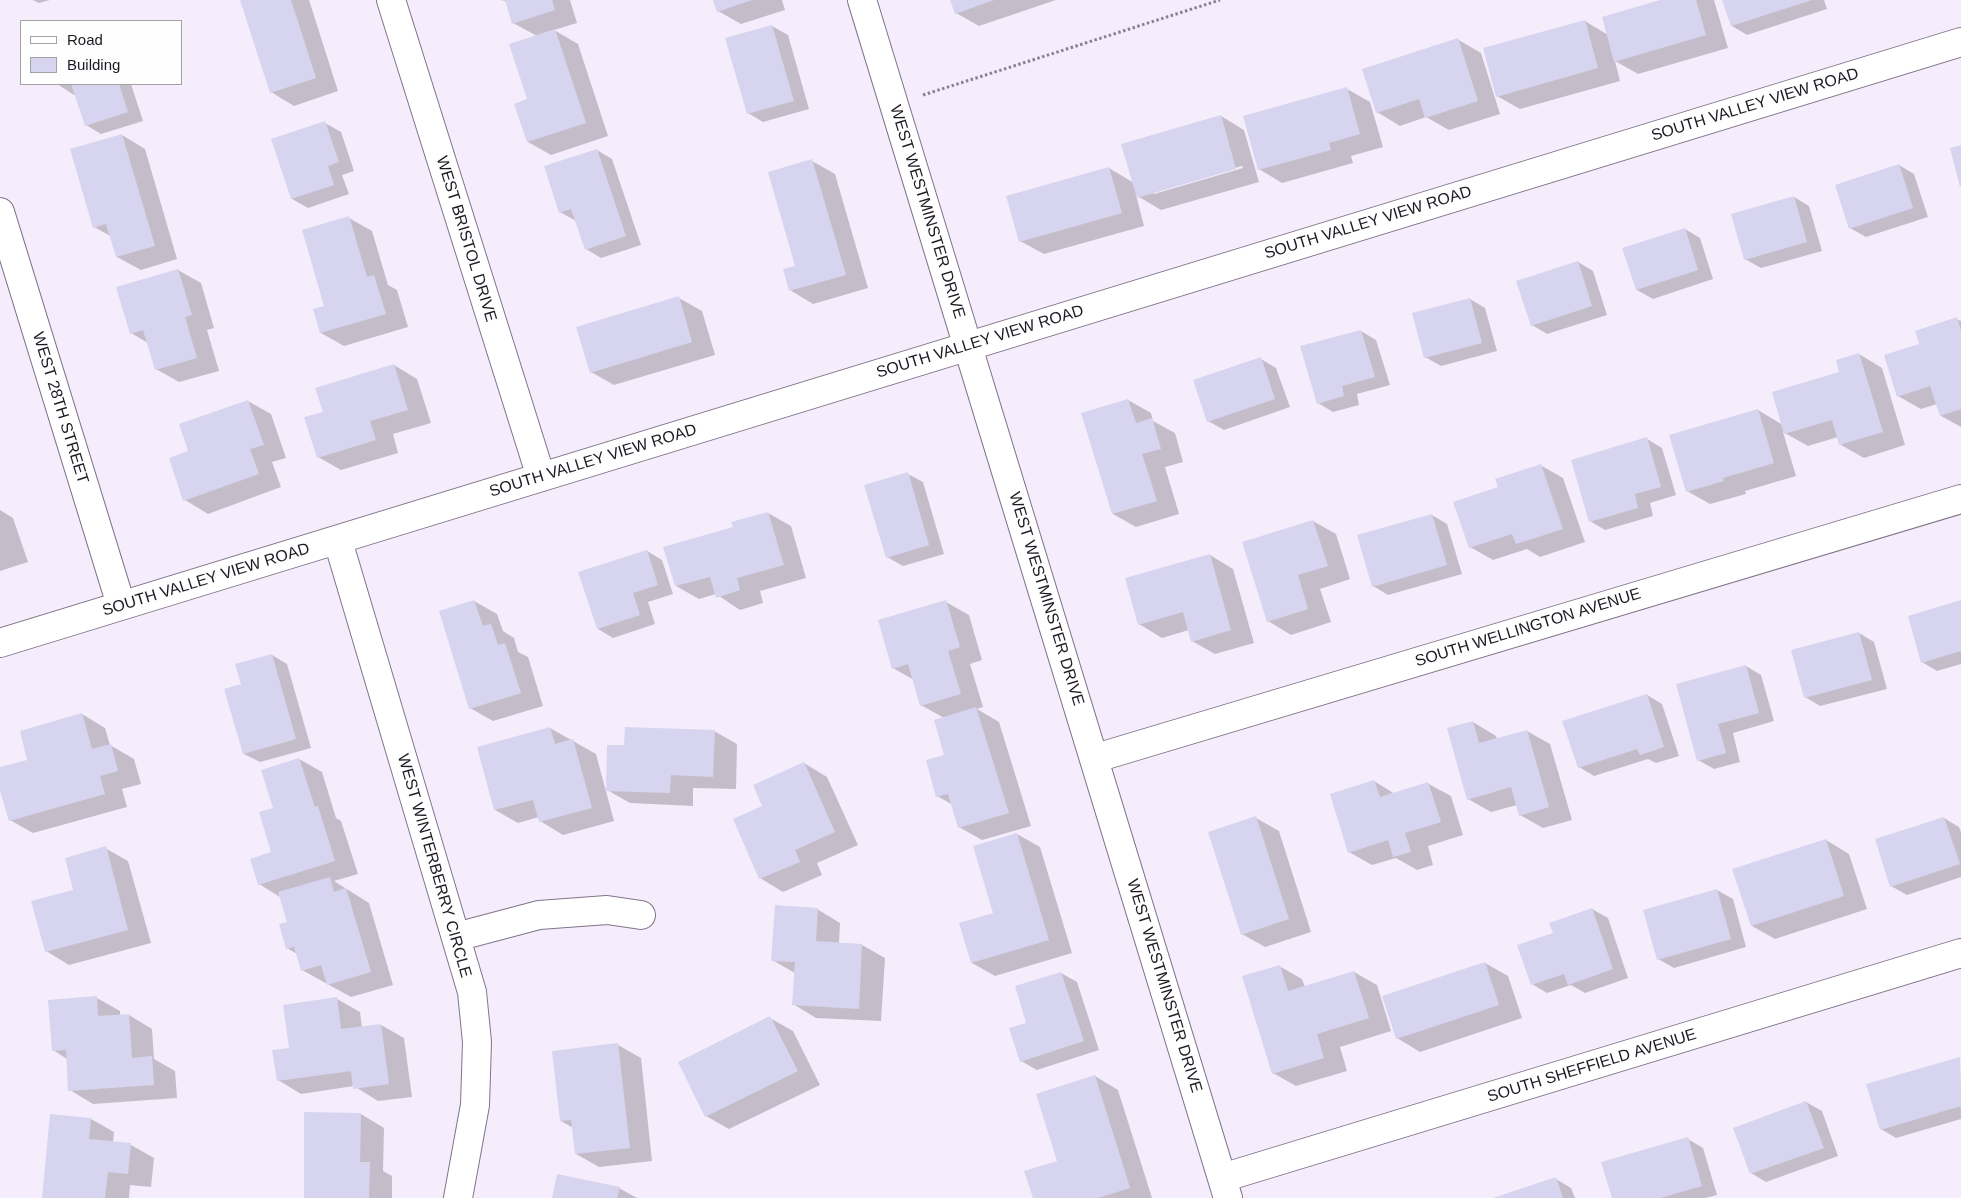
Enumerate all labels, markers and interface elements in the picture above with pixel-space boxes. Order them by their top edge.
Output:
legend [20,20,182,85]
text: Road [67,31,103,48]
text: Building [67,56,120,73]
street label: SOUTH VALLEY VIEW ROAD [1649,64,1861,146]
street label: WEST WESTMINSTER DRIVE [885,103,969,321]
street label: WEST BRISTOL DRIVE [432,154,500,324]
street label: SOUTH VALLEY VIEW ROAD [1262,182,1474,264]
street label: SOUTH VALLEY VIEW ROAD [874,301,1086,383]
street label: WEST 28TH STREET [28,330,92,486]
street label: SOUTH VALLEY VIEW ROAD [487,420,699,502]
street label: WEST WESTMINSTER DRIVE [1004,490,1088,708]
street label: SOUTH VALLEY VIEW ROAD [100,539,312,621]
street label: SOUTH WELLINGTON AVENUE [1413,584,1643,672]
street label: WEST WINTERBERRY CIRCLE [393,752,475,980]
street label: WEST WESTMINSTER DRIVE [1122,877,1206,1095]
street label: SOUTH SHEFFIELD AVENUE [1485,1025,1699,1107]

